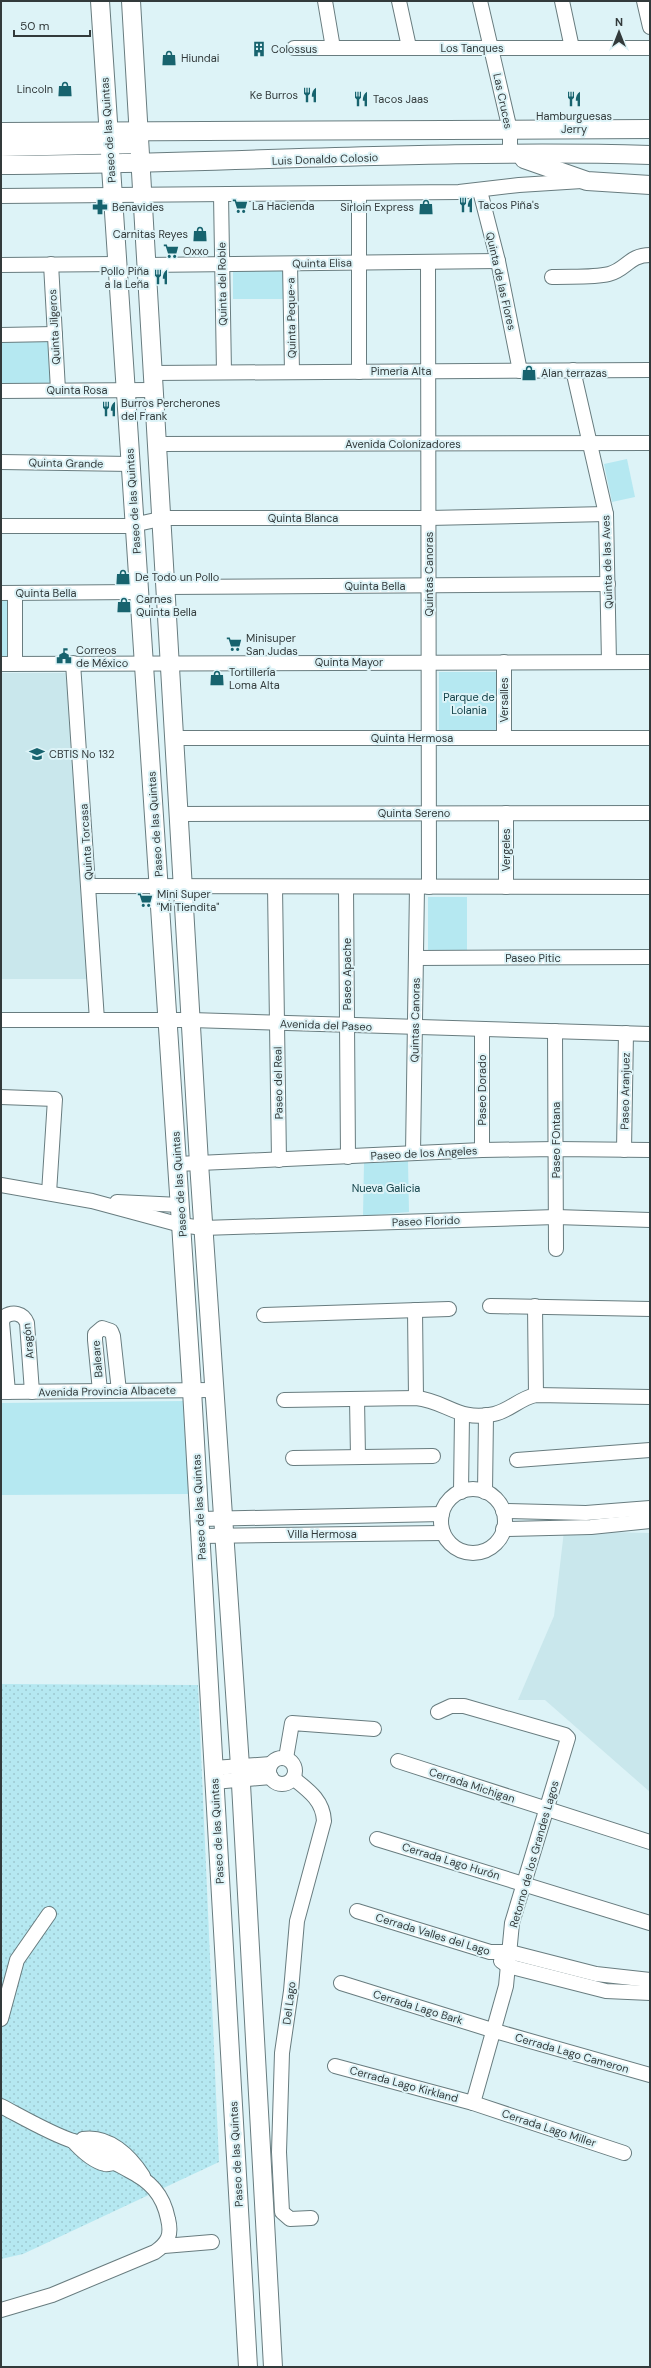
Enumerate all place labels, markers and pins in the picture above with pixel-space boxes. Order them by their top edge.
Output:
building icon: Colossus [250,40,268,58]
place label: Colossus [271,42,317,56]
shop icon: Hiundai [160,49,178,67]
place label: Hiundai [181,51,219,65]
shop icon: Lincoln [56,80,74,98]
place label: Lincoln [17,82,53,96]
restaurant icon: Ke Burros [301,86,319,104]
place label: Ke Burros [250,88,298,102]
restaurant icon: Tacos Jaas [352,90,370,108]
restaurant icon: Hamburguesas Jerry [565,90,583,108]
place label: Tacos Jaas [373,92,429,106]
place label: Hamburguesas Jerry [536,109,612,136]
restaurant icon: Tacos Piña's [457,196,475,214]
supermarket icon: La Hacienda [231,197,249,215]
pharmacy icon: Benavides [91,198,109,216]
shop icon: Sirloin Express [417,198,435,216]
place label: Tacos Piña's [478,198,539,212]
place label: La Hacienda [252,199,315,213]
place label: Benavides [112,200,164,214]
place label: Sirloin Express [340,200,414,214]
shop icon: Carnitas Reyes [191,225,209,243]
place label: Carnitas Reyes [113,227,188,241]
supermarket icon: Oxxo [162,242,180,260]
place label: Oxxo [183,244,209,258]
place label: Pollo Piña a la Leña [101,264,149,291]
restaurant icon: Pollo Piña a la Leña [152,268,170,286]
shop icon: Alan terrazas [520,364,538,382]
place label: Alan terrazas [541,366,607,380]
place label: Burros Percherones del Frank [121,396,220,423]
restaurant icon: Burros Percherones del Frank [100,400,118,418]
shop icon: De Todo un Pollo [114,568,132,586]
place label: De Todo un Pollo [135,570,219,584]
place label: Carnes Quinta Bella [136,592,197,619]
shop icon: Carnes Quinta Bella [115,596,133,614]
place label: Minisuper San Judas [246,631,298,658]
supermarket icon: Minisuper San Judas [225,635,243,653]
place label: Correos de México [76,643,128,670]
public building icon: Correos de México [55,647,73,665]
place label: Tortillería Loma Alta [229,665,280,692]
shop icon: Tortillería Loma Alta [208,669,226,687]
school or university icon: CBTIS No 132 [28,745,46,763]
place label: CBTIS No 132 [49,747,115,761]
place label: Mini Super "Mi Tiendita" [157,887,219,914]
supermarket icon: Mini Super "Mi Tiendita" [136,891,154,909]

